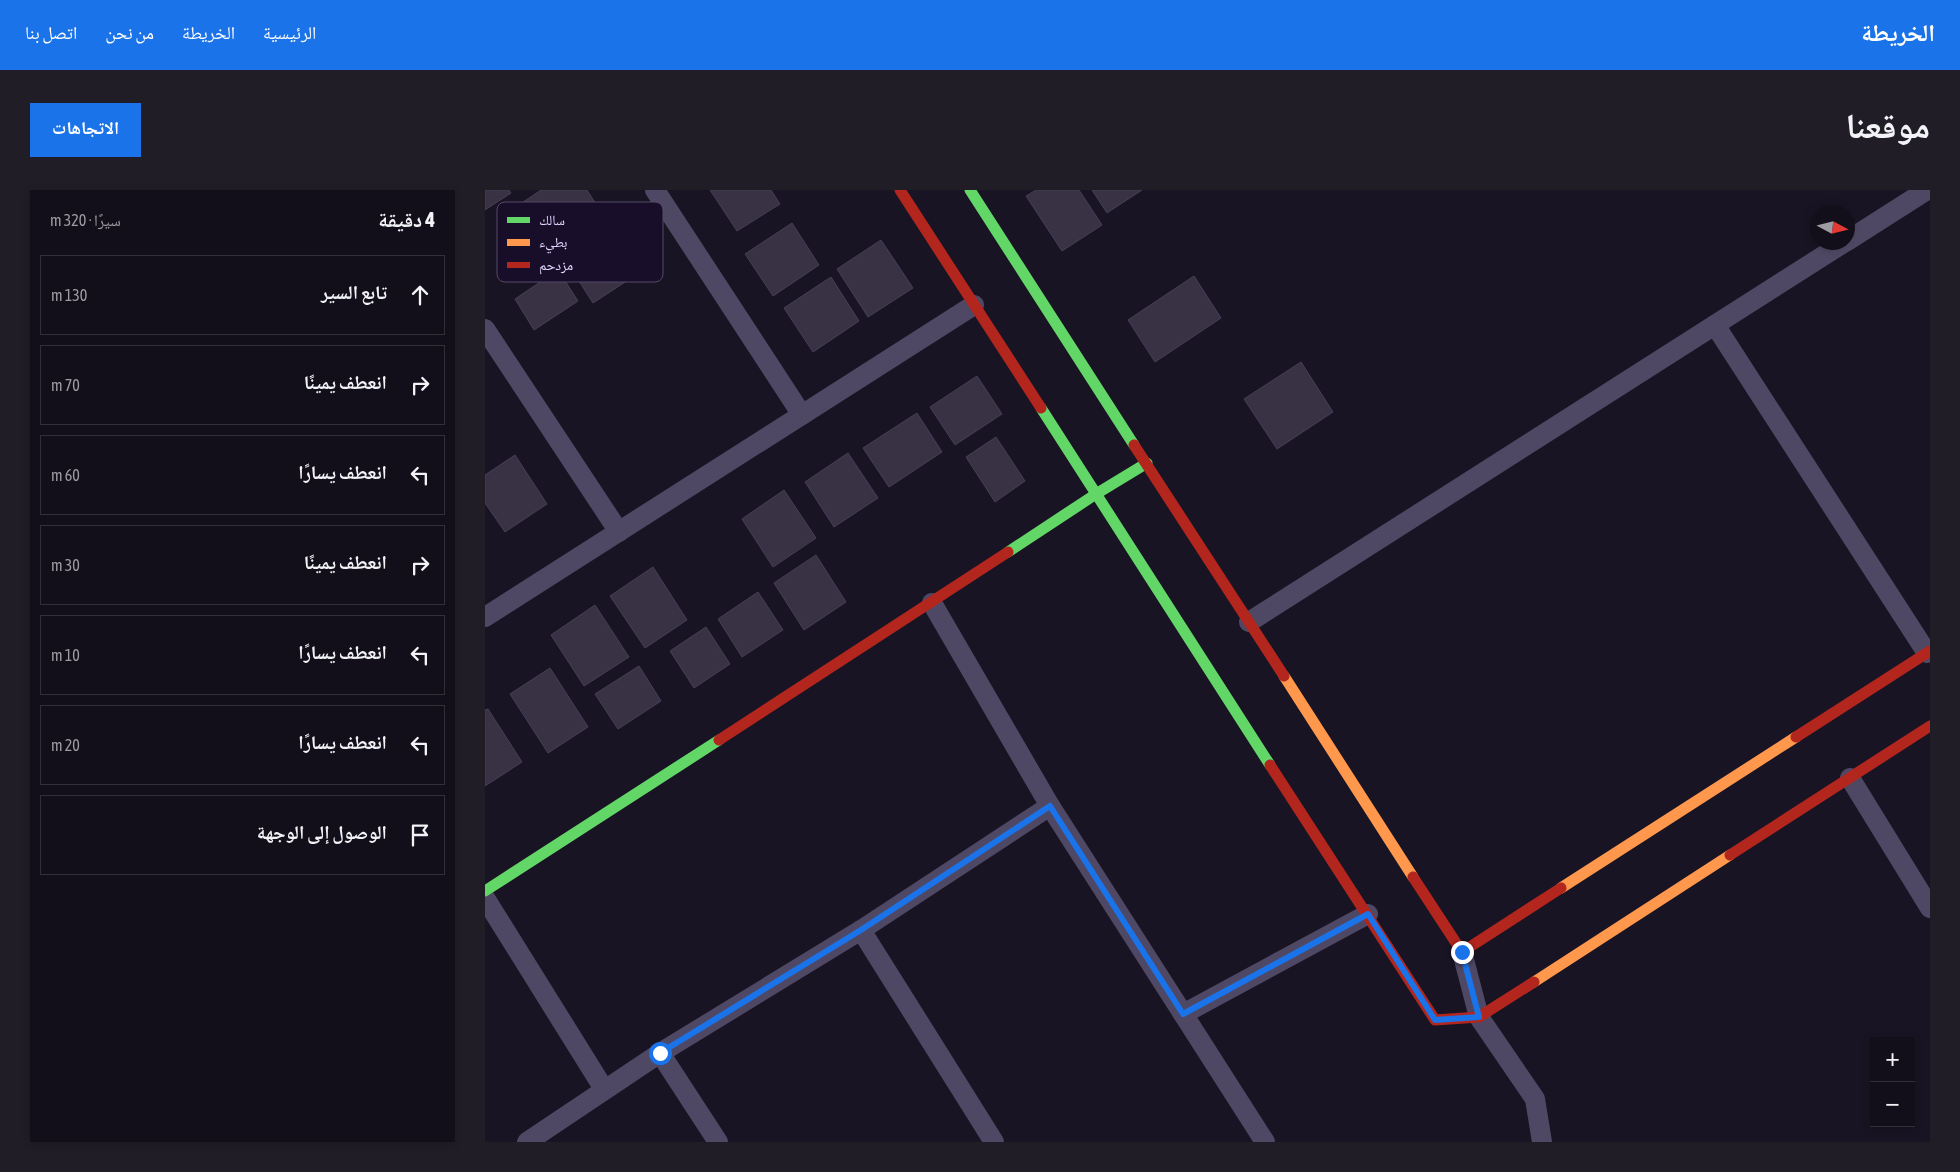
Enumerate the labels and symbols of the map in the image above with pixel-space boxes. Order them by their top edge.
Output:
legend [497,202,663,282]
north arrow [1810,205,1855,250]
text: سالك [539,212,565,228]
text: بطيء [539,234,568,254]
text: مزدحم [539,257,573,275]
route end [1451,941,1474,964]
route start [649,1042,672,1065]

